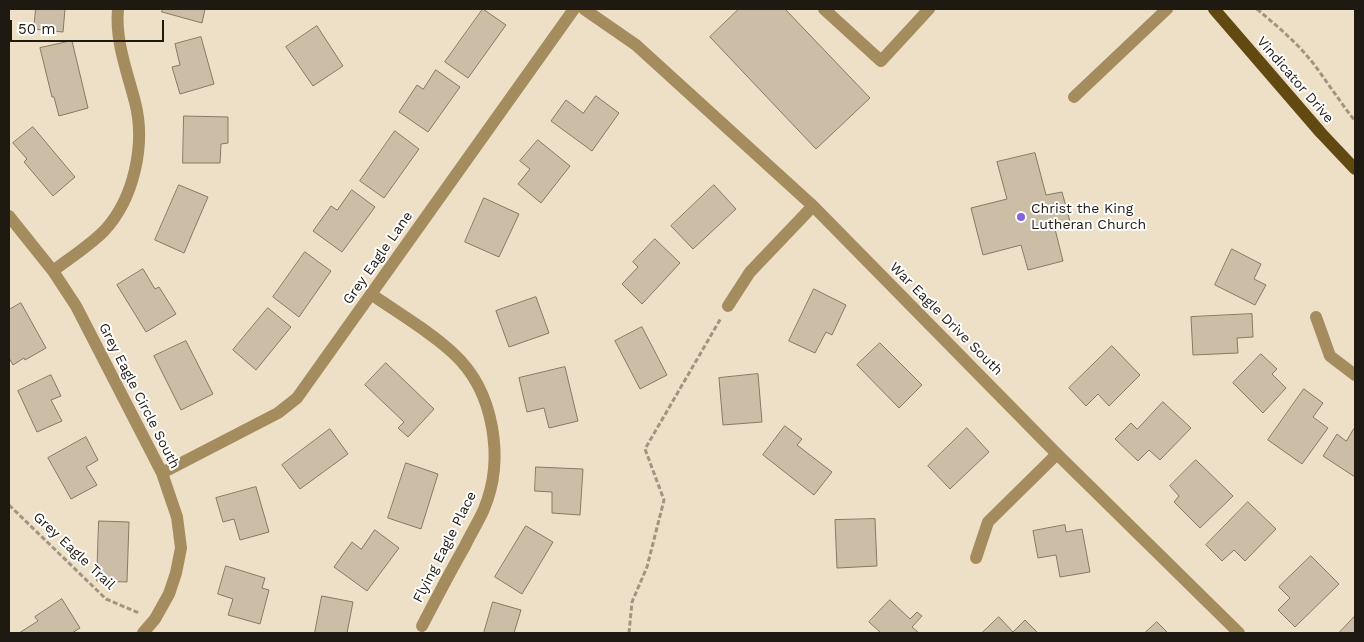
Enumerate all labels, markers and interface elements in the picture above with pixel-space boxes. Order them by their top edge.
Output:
scale bar [12,10,166,42]
text: 50 m [18,20,55,38]
street label: Vindicator Drive [1253,33,1337,127]
place label: Christ the King Lutheran Church [1031,201,1146,233]
street label: Grey Eagle Lane [340,208,416,308]
marker: Christ the King Lutheran Church [1015,211,1027,223]
street label: War Eagle Drive South [886,259,1006,379]
street label: Grey Eagle Circle South [95,320,183,472]
street label: Flying Eagle Place [410,489,480,605]
street label: Grey Eagle Trail [30,509,118,593]

